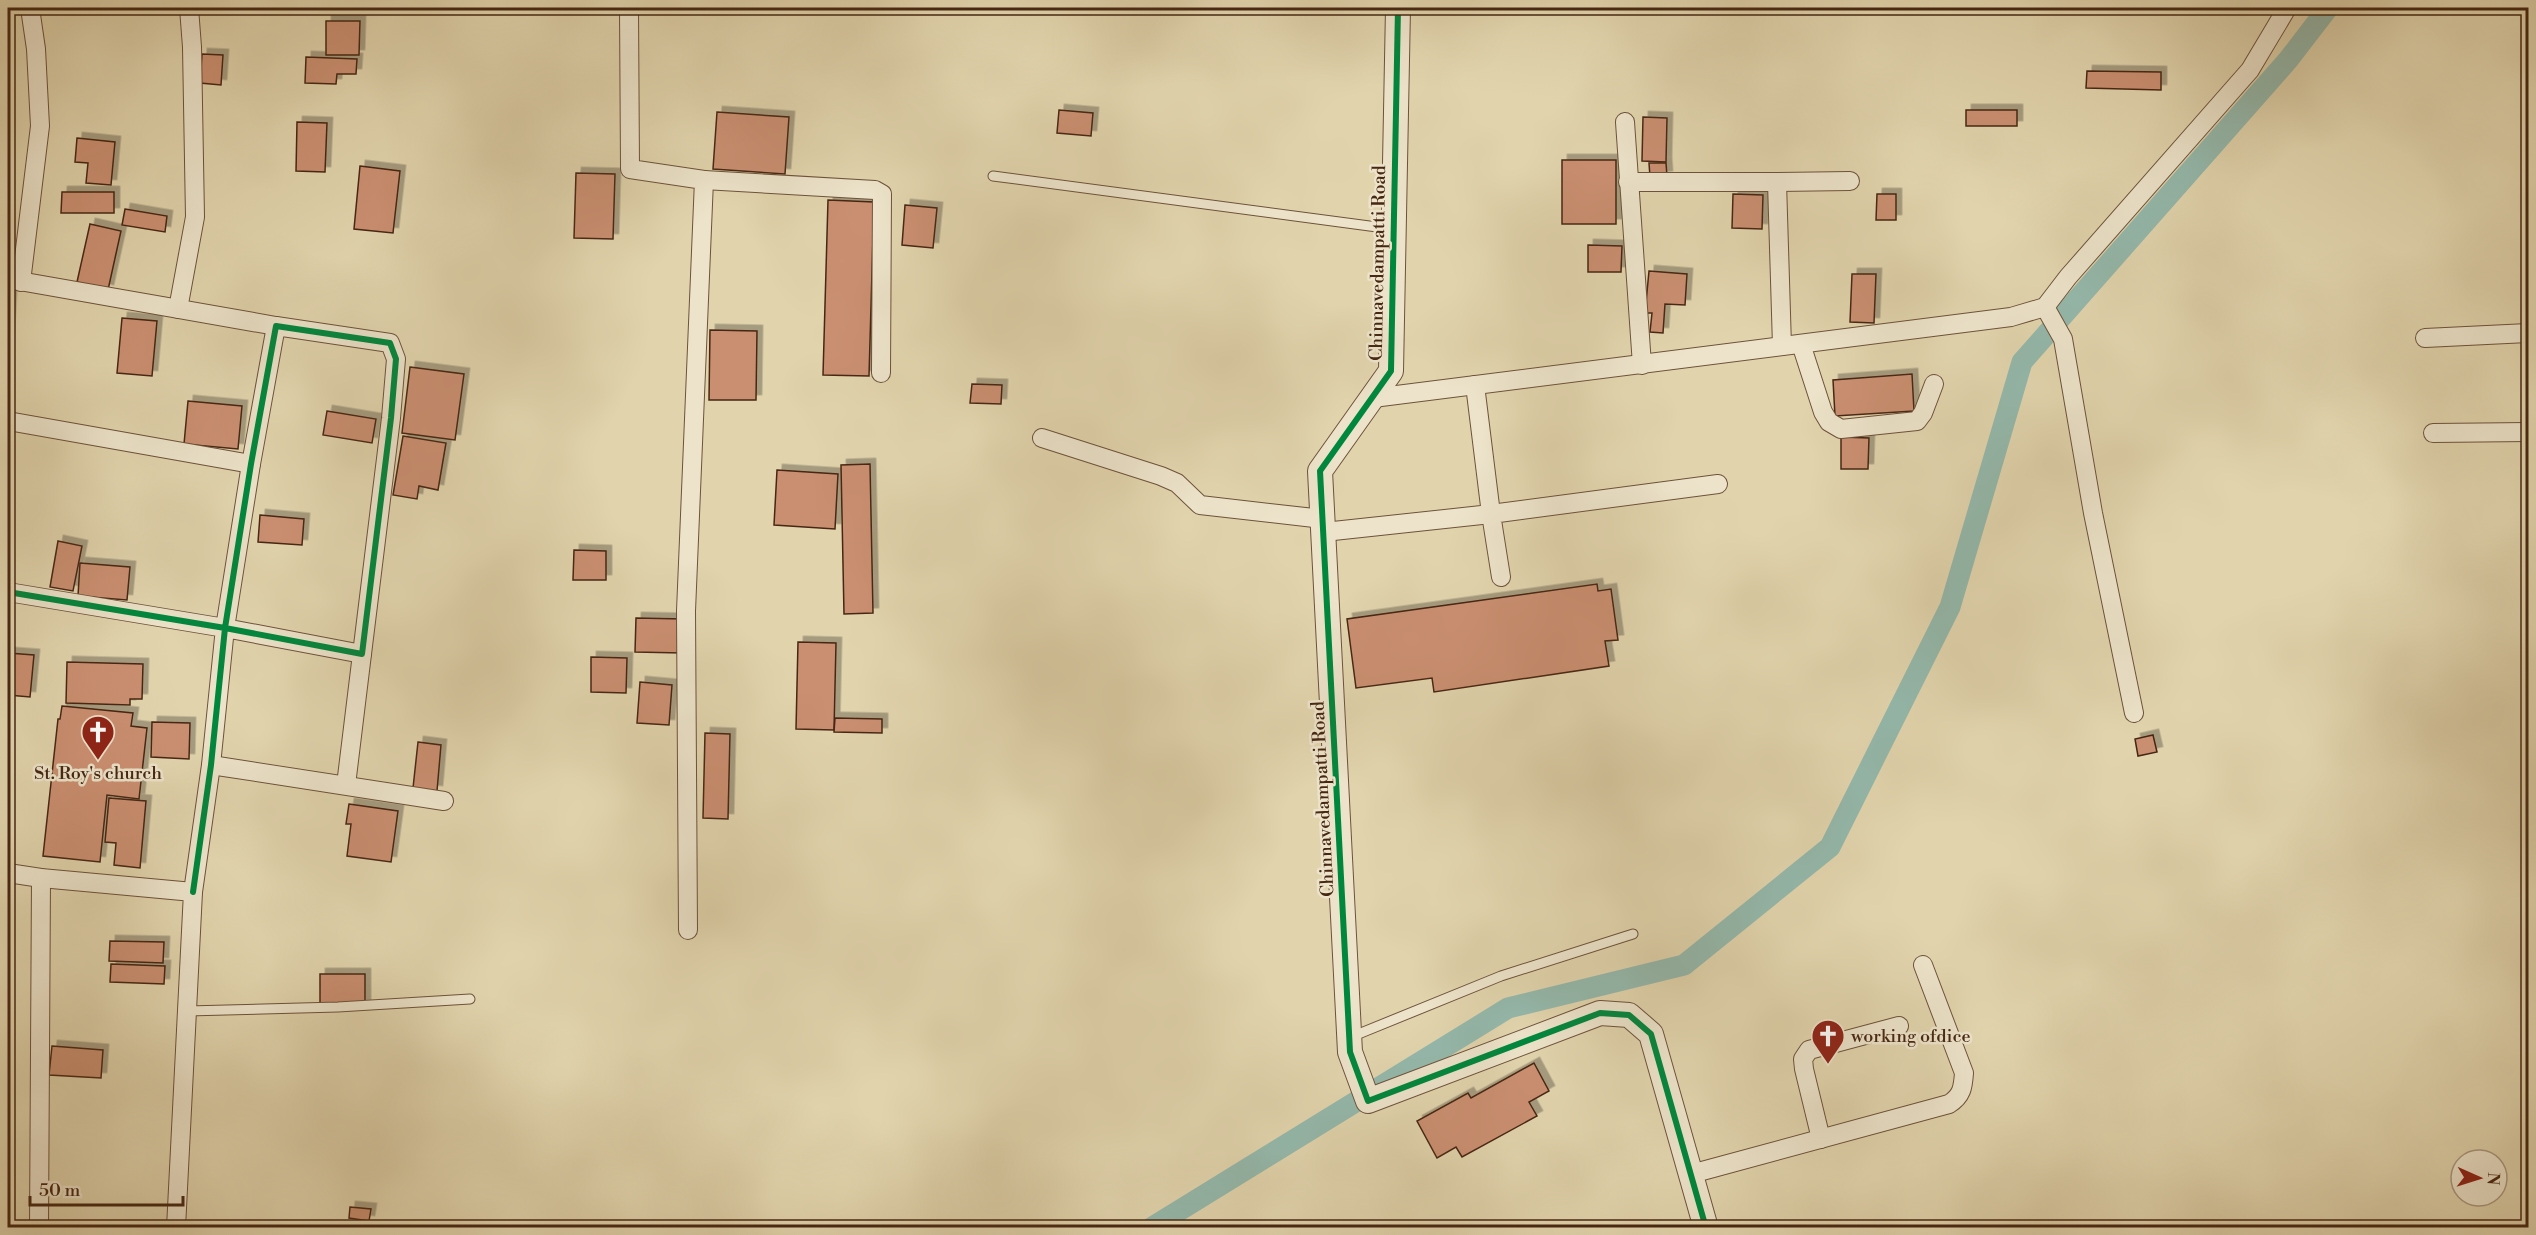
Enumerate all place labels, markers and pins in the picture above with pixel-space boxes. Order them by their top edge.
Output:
church icon: St. Roy's church [80,714,116,761]
place label: St. Roy's church [34,762,162,785]
church icon: working ofdice [1810,1018,1846,1065]
place label: working ofdice [1850,1025,1971,1048]

